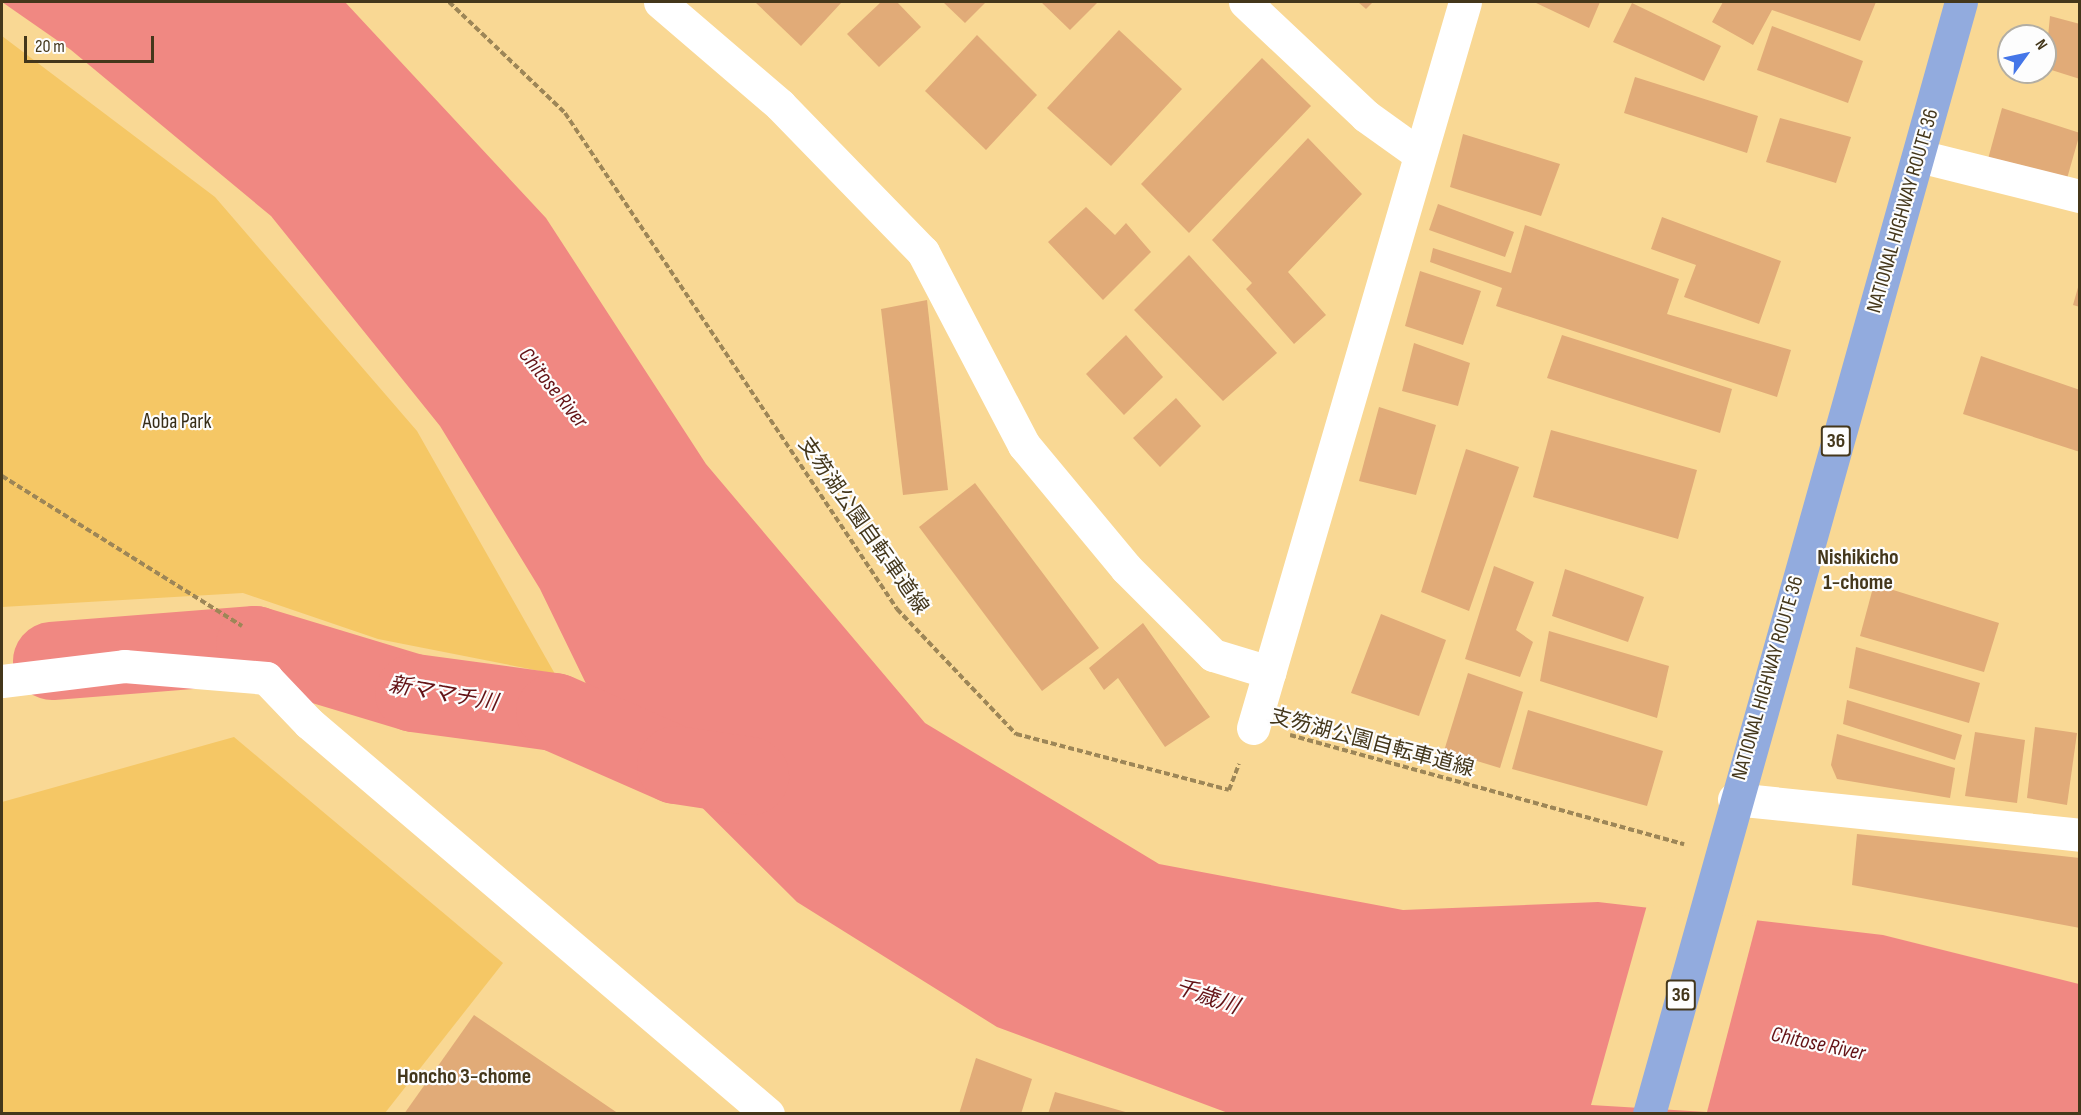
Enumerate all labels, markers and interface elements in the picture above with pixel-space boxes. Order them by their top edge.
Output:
scale bar [27,24,158,62]
north arrow [1997,24,2057,84]
text: 20 m [35,36,65,57]
text: N [2031,36,2051,54]
street label: NATIONAL HIGHWAY ROUTE 36 [1862,106,1944,316]
water label: Chitose River [513,343,593,433]
park label: Aoba Park [143,409,211,435]
road number: 36 [1820,424,1852,458]
street label: 支笏湖公園自転車道線 [792,433,934,619]
district label: Nishikicho 1-chome [1817,544,1899,596]
street label: NATIONAL HIGHWAY ROUTE 36 [1727,573,1809,783]
water label: 新ママチ川 [387,671,499,717]
street label: 支笏湖公園自転車道線 [1267,704,1477,782]
water label: 千歳川 [1172,974,1242,1020]
road number: 36 [1664,978,1698,1012]
water label: Chitose River [1768,1021,1868,1067]
district label: Honcho 3-chome [397,1064,531,1090]

